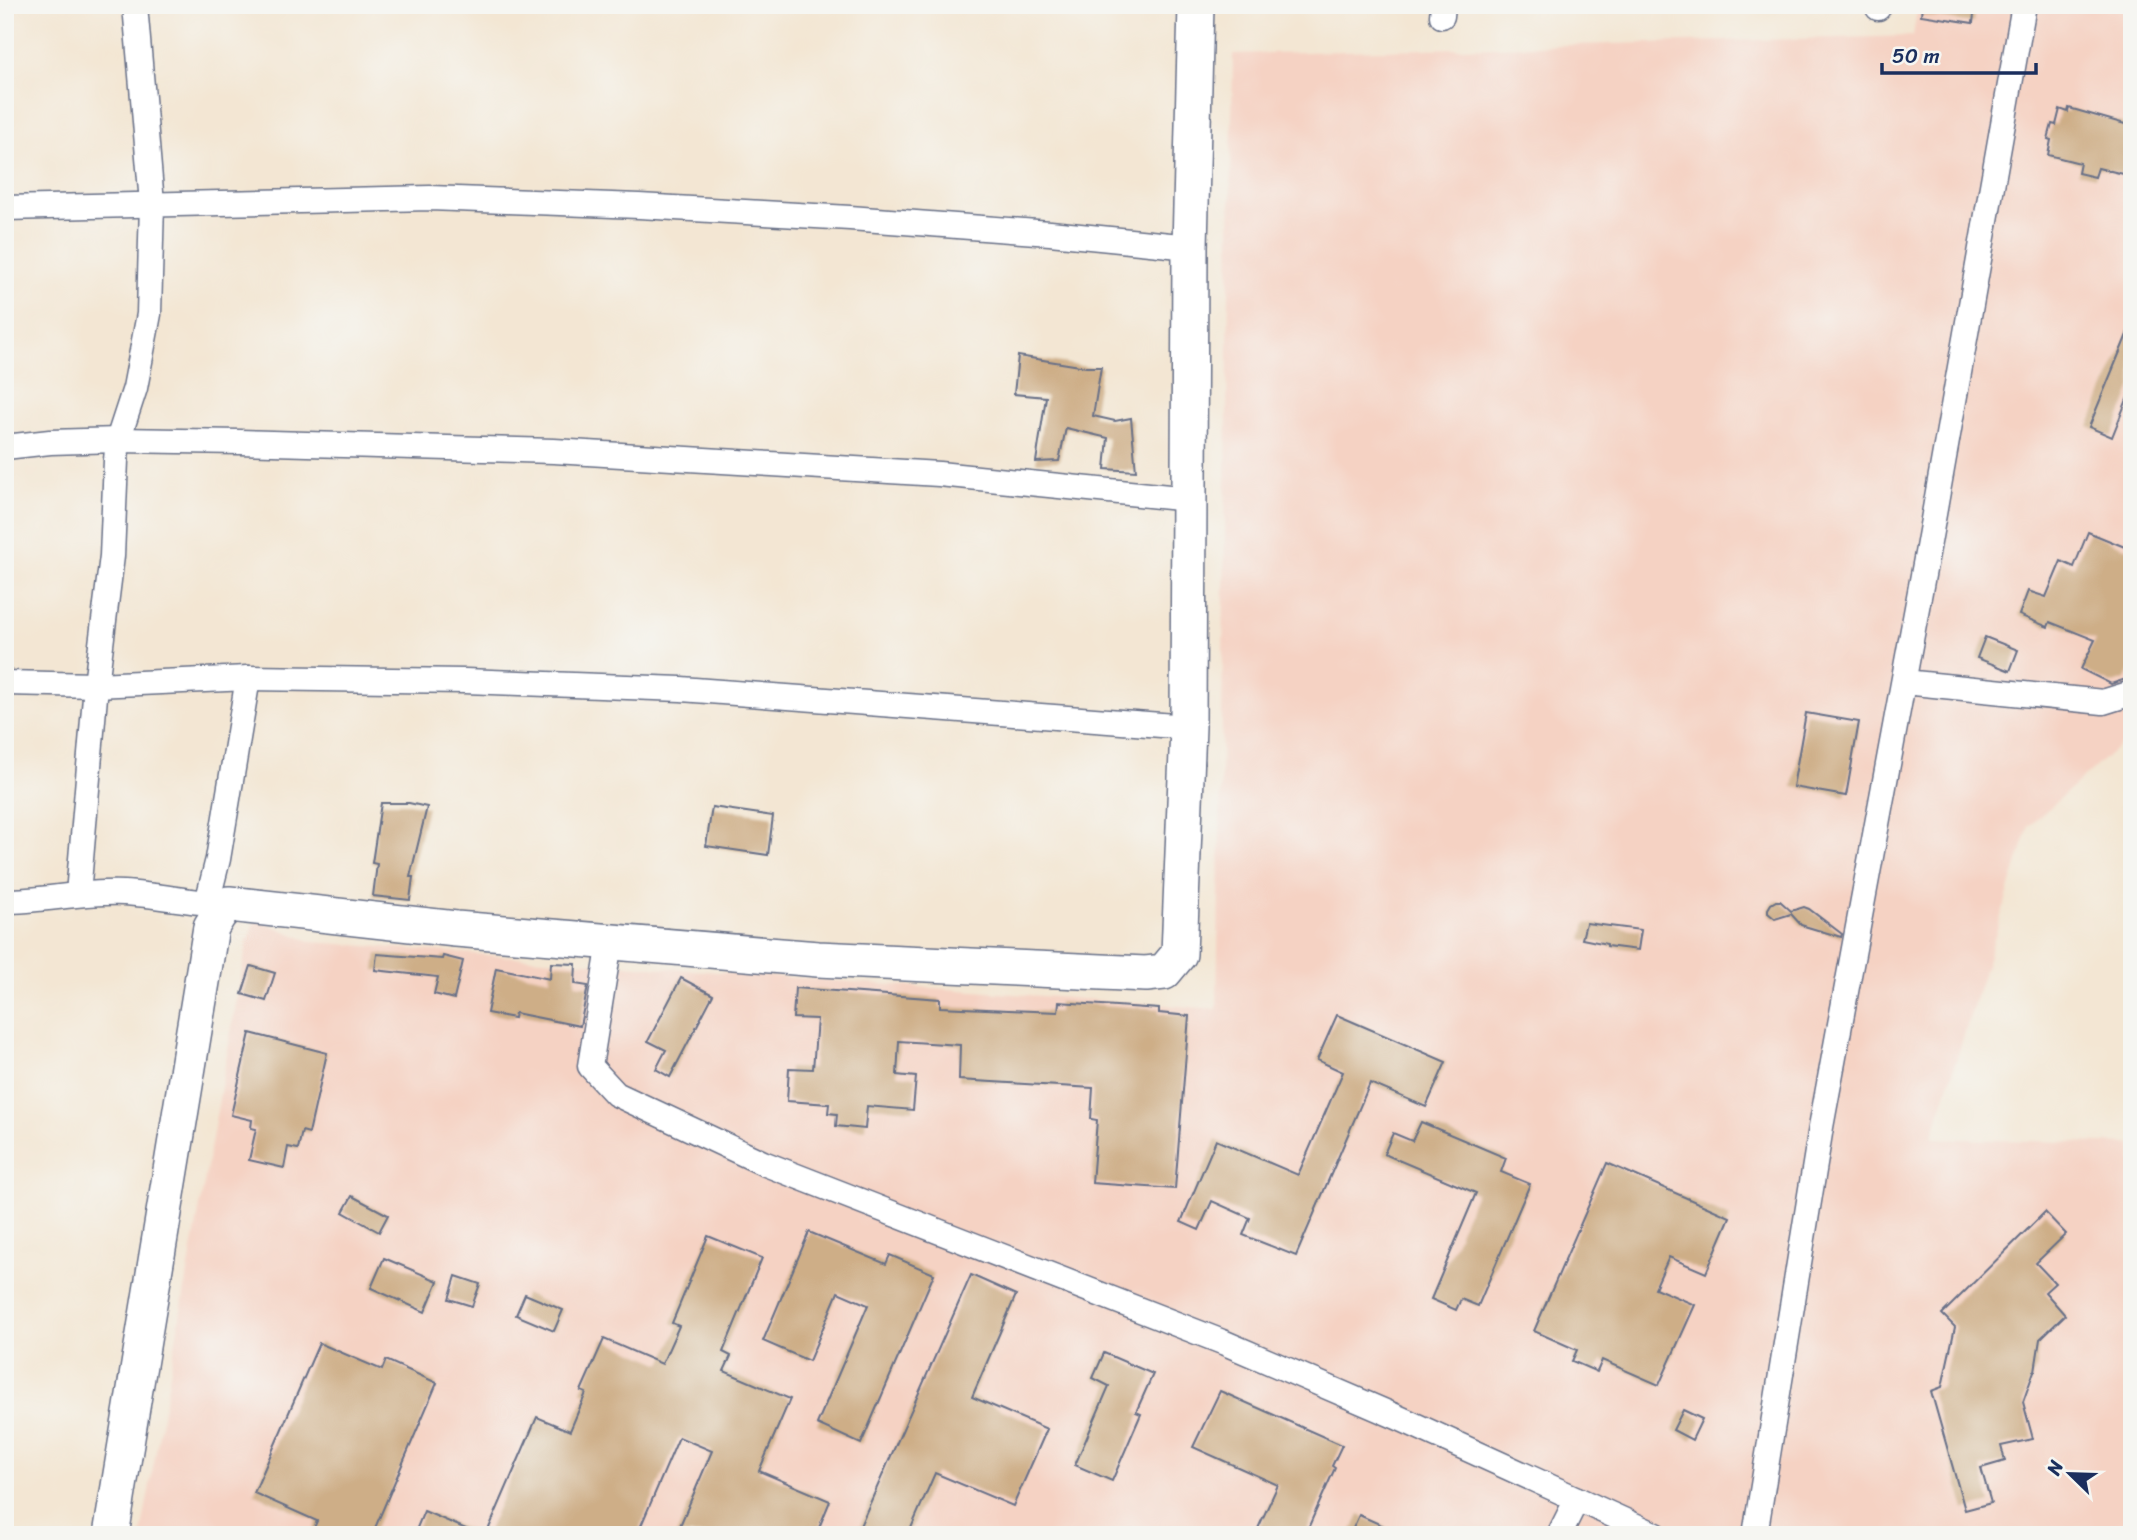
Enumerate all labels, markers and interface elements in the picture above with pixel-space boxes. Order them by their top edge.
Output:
scale bar [1882,32,2036,76]
text: 50 m [1892,37,1940,75]
north arrow [2036,1438,2106,1508]
text: N [2037,1454,2073,1481]

